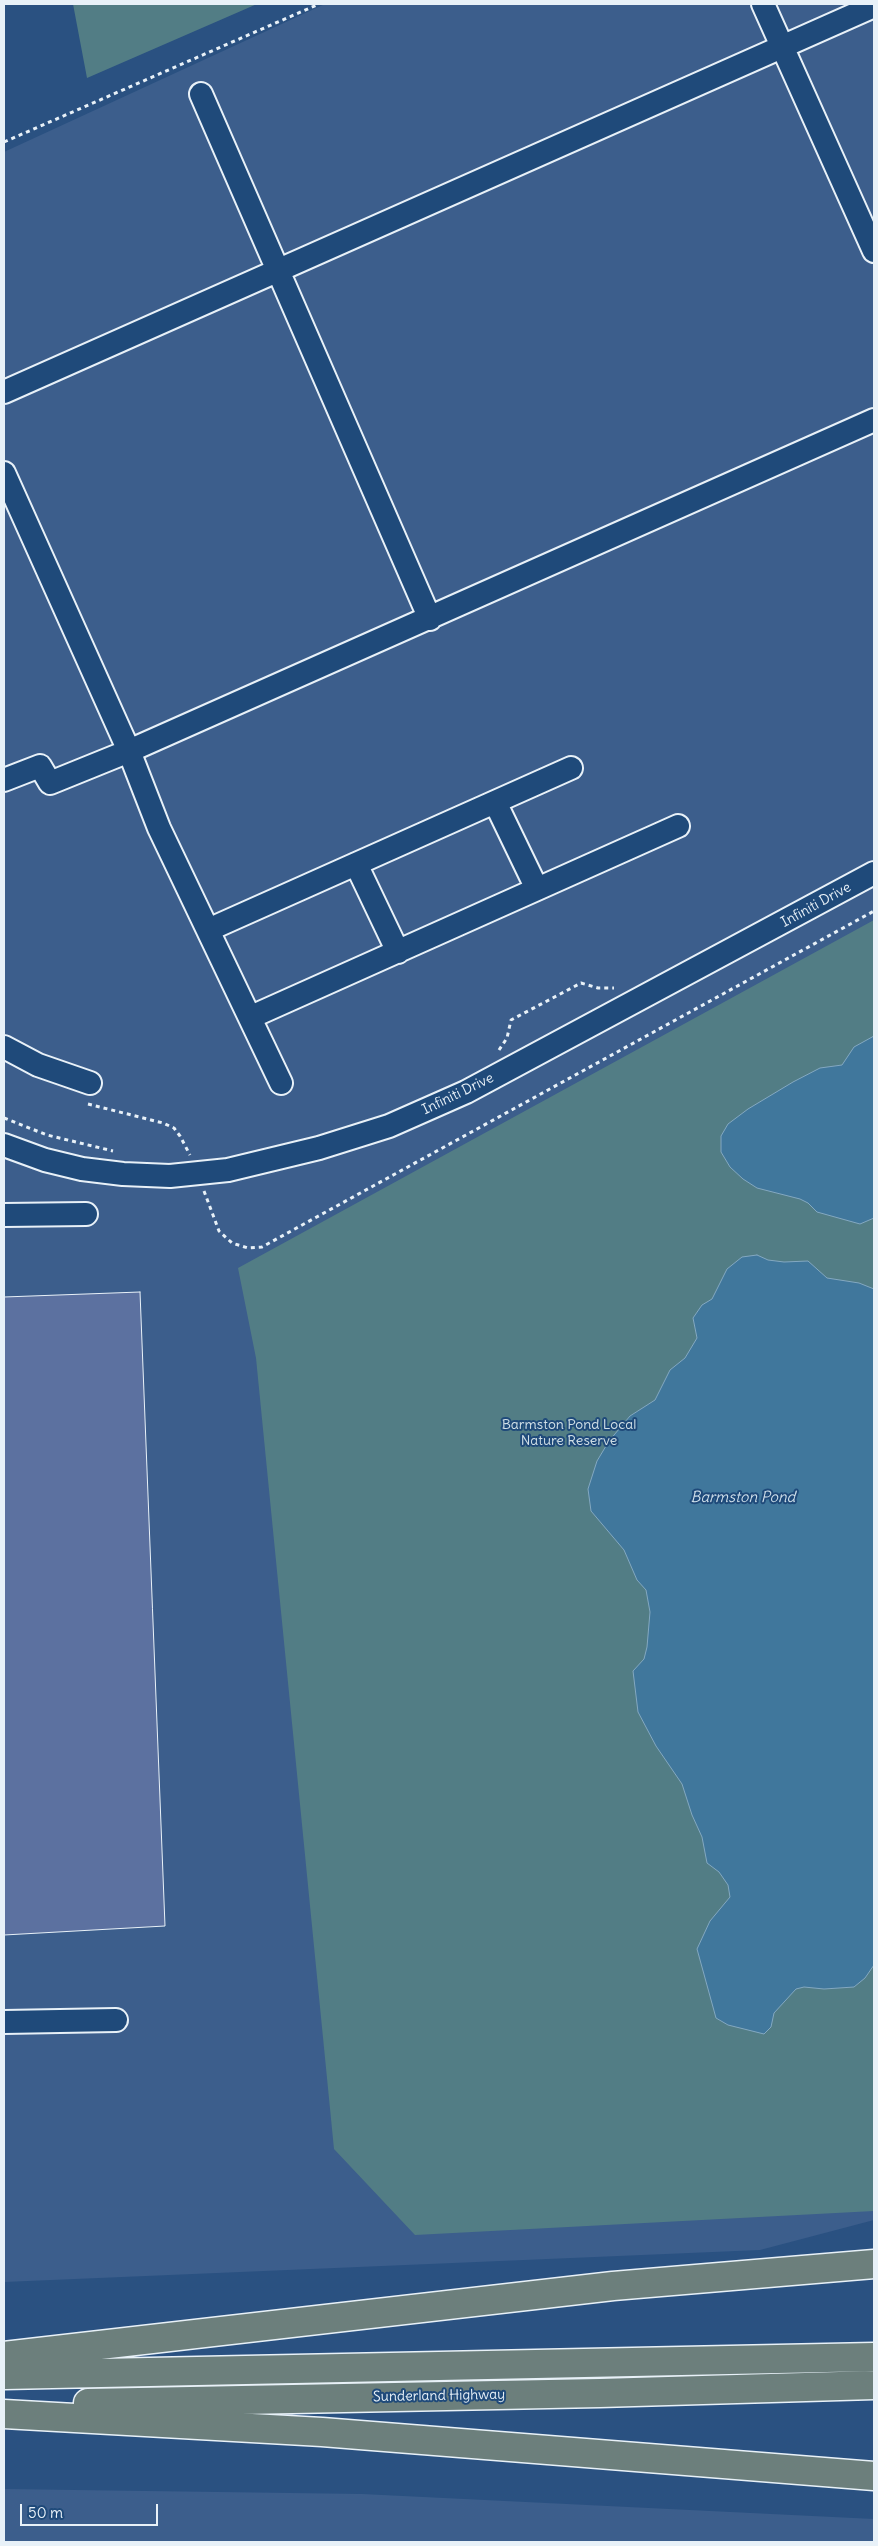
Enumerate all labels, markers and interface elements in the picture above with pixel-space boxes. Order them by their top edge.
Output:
street label: Infiniti Drive [778,879,854,931]
street label: Infiniti Drive [420,1070,496,1118]
park label: Barmston Pond Local Nature Reserve [502,1417,636,1450]
water label: Barmston Pond [691,1489,795,1507]
street label: Sunderland Highway [373,2386,505,2406]
scale bar [22,2494,160,2526]
text: 50 m [28,2503,63,2522]

